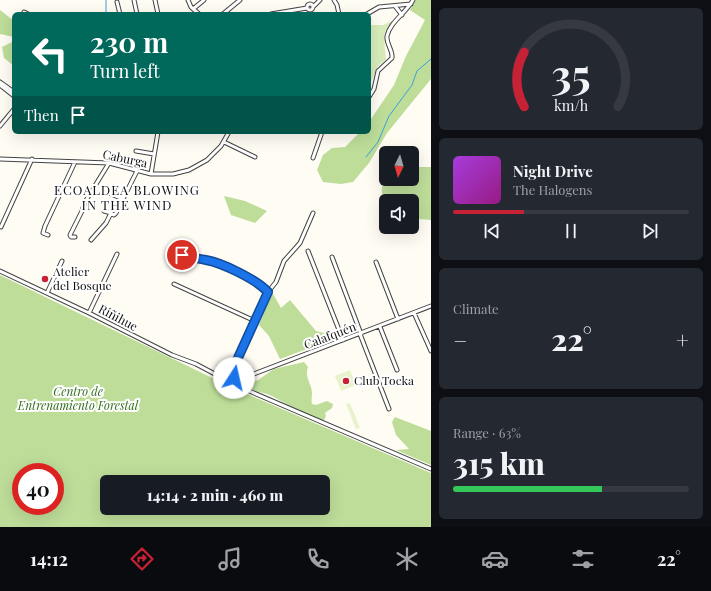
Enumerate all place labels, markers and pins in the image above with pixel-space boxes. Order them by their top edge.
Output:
pin [165,238,199,272]
place label: Atelier del Bosque [52,263,112,293]
marker: Atelier del Bosque [40,274,50,284]
place label: Club Tocka [354,372,414,388]
marker: Club Tocka [341,376,351,386]

